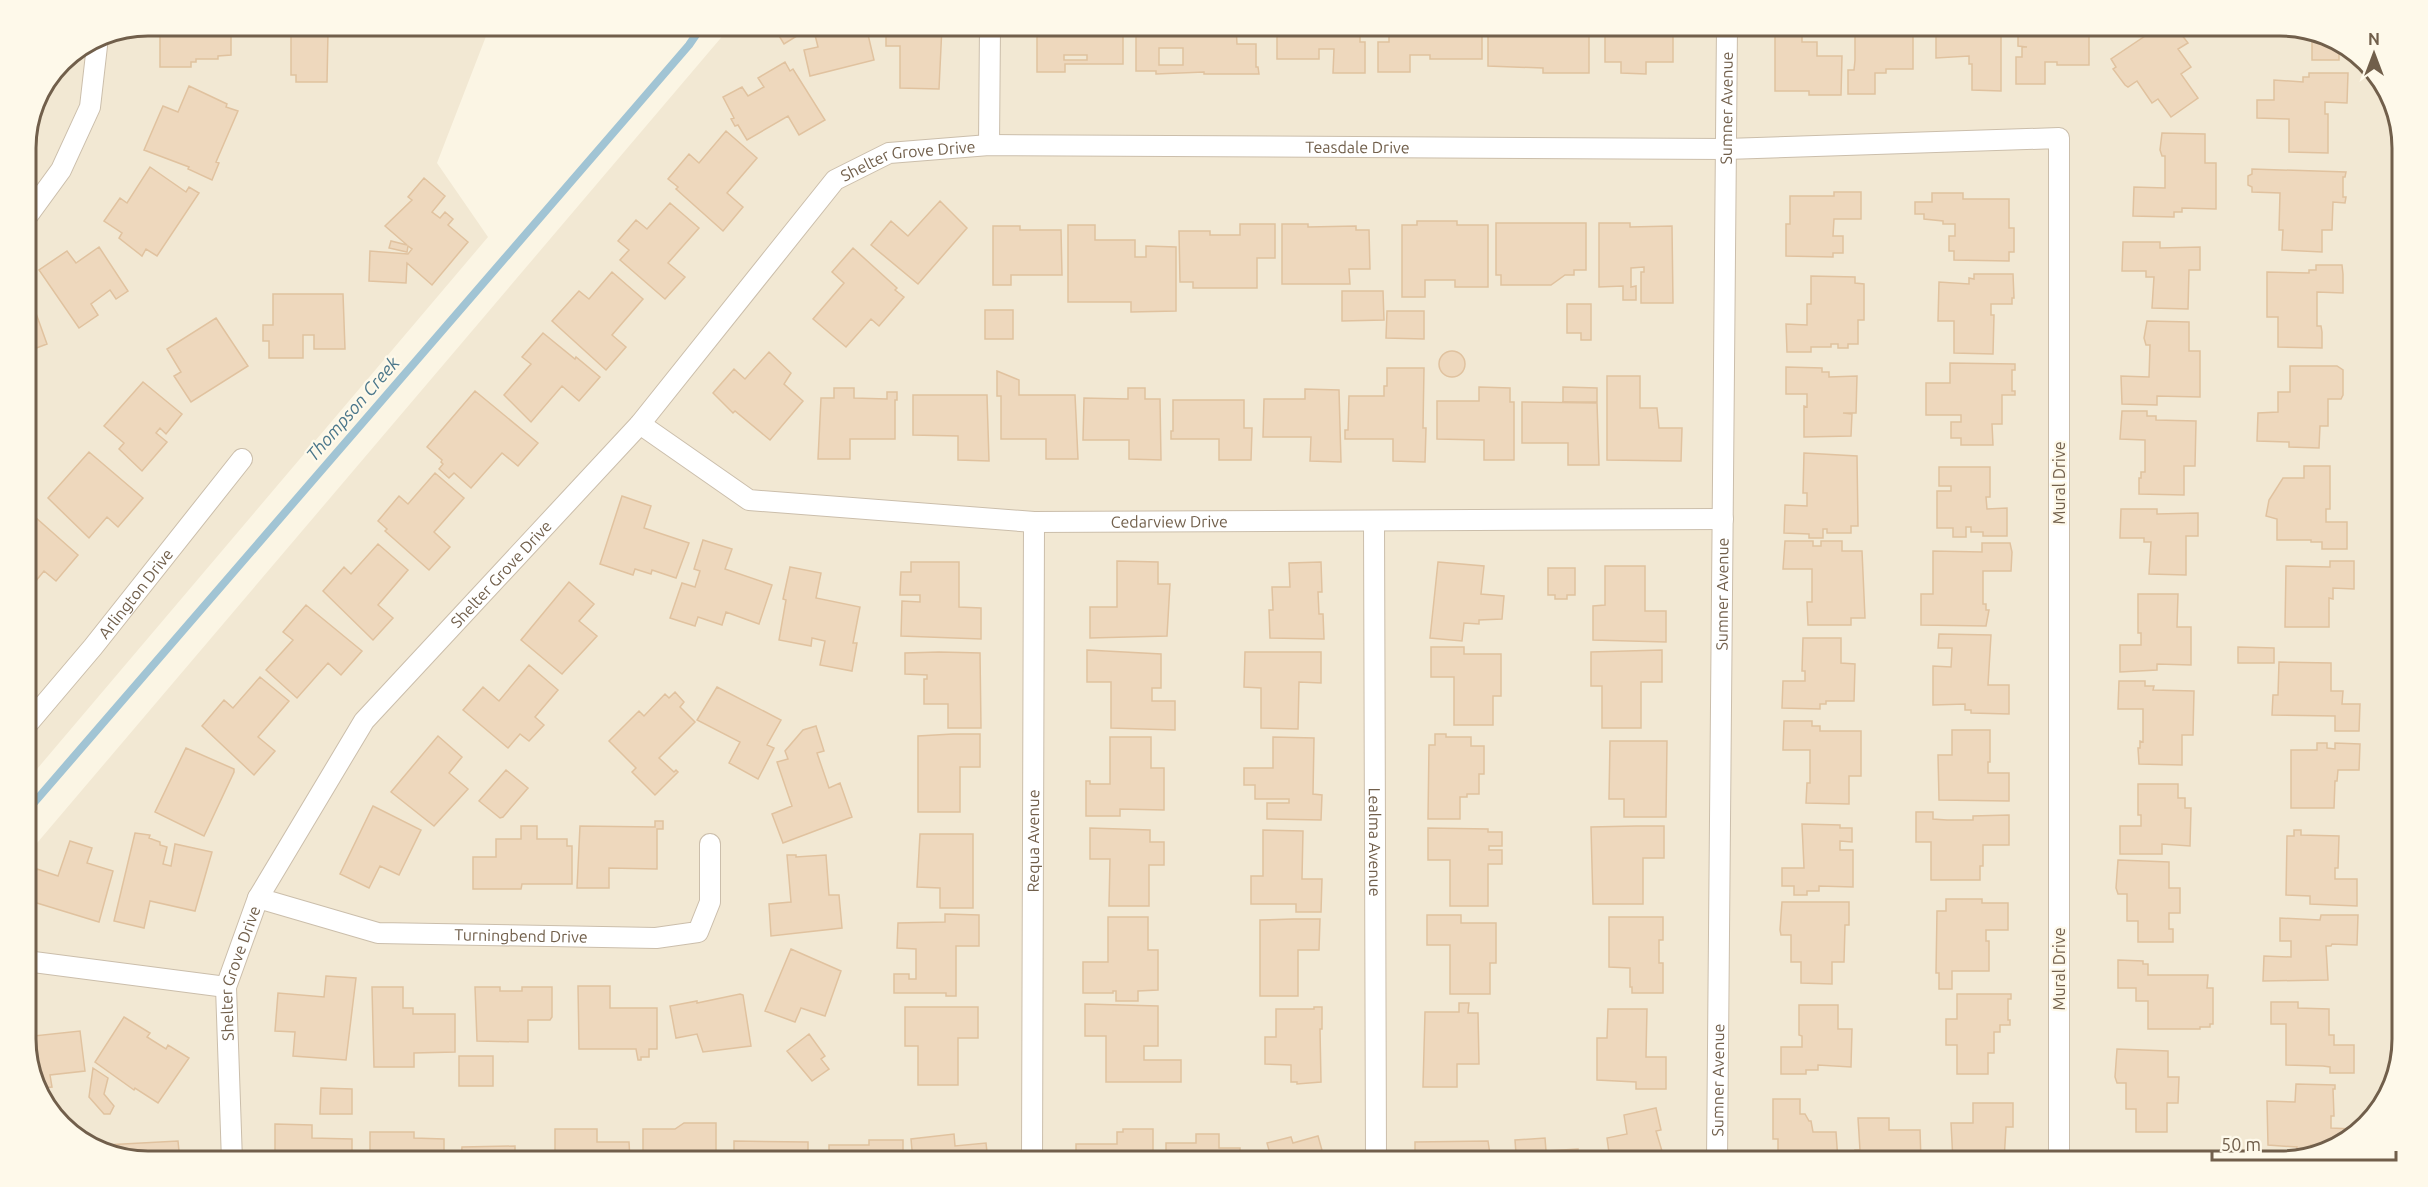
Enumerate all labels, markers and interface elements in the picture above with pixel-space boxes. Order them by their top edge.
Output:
north arrow [2344,24,2404,84]
text: N [2368,30,2380,48]
street label: Sumner Avenue [1717,51,1736,165]
street label: Shelter Grove Drive [838,137,976,185]
street label: Teasdale Drive [1305,138,1410,156]
water label: Thompson Creek [302,352,403,464]
street label: Mural Drive [2050,442,2068,525]
street label: Cedarview Drive [1111,512,1228,531]
street label: Shelter Grove Drive [447,517,555,631]
street label: Sumner Avenue [1712,537,1731,651]
street label: Arlington Drive [95,545,176,642]
street label: Lealma Avenue [1366,787,1384,897]
street label: Requa Avenue [1024,789,1042,893]
street label: Shelter Grove Drive [217,903,263,1041]
street label: Turningbend Drive [454,925,588,946]
street label: Mural Drive [2050,928,2068,1011]
street label: Sumner Avenue [1708,1023,1727,1137]
scale bar [2212,1124,2396,1162]
text: 50 m [2221,1134,2261,1154]

